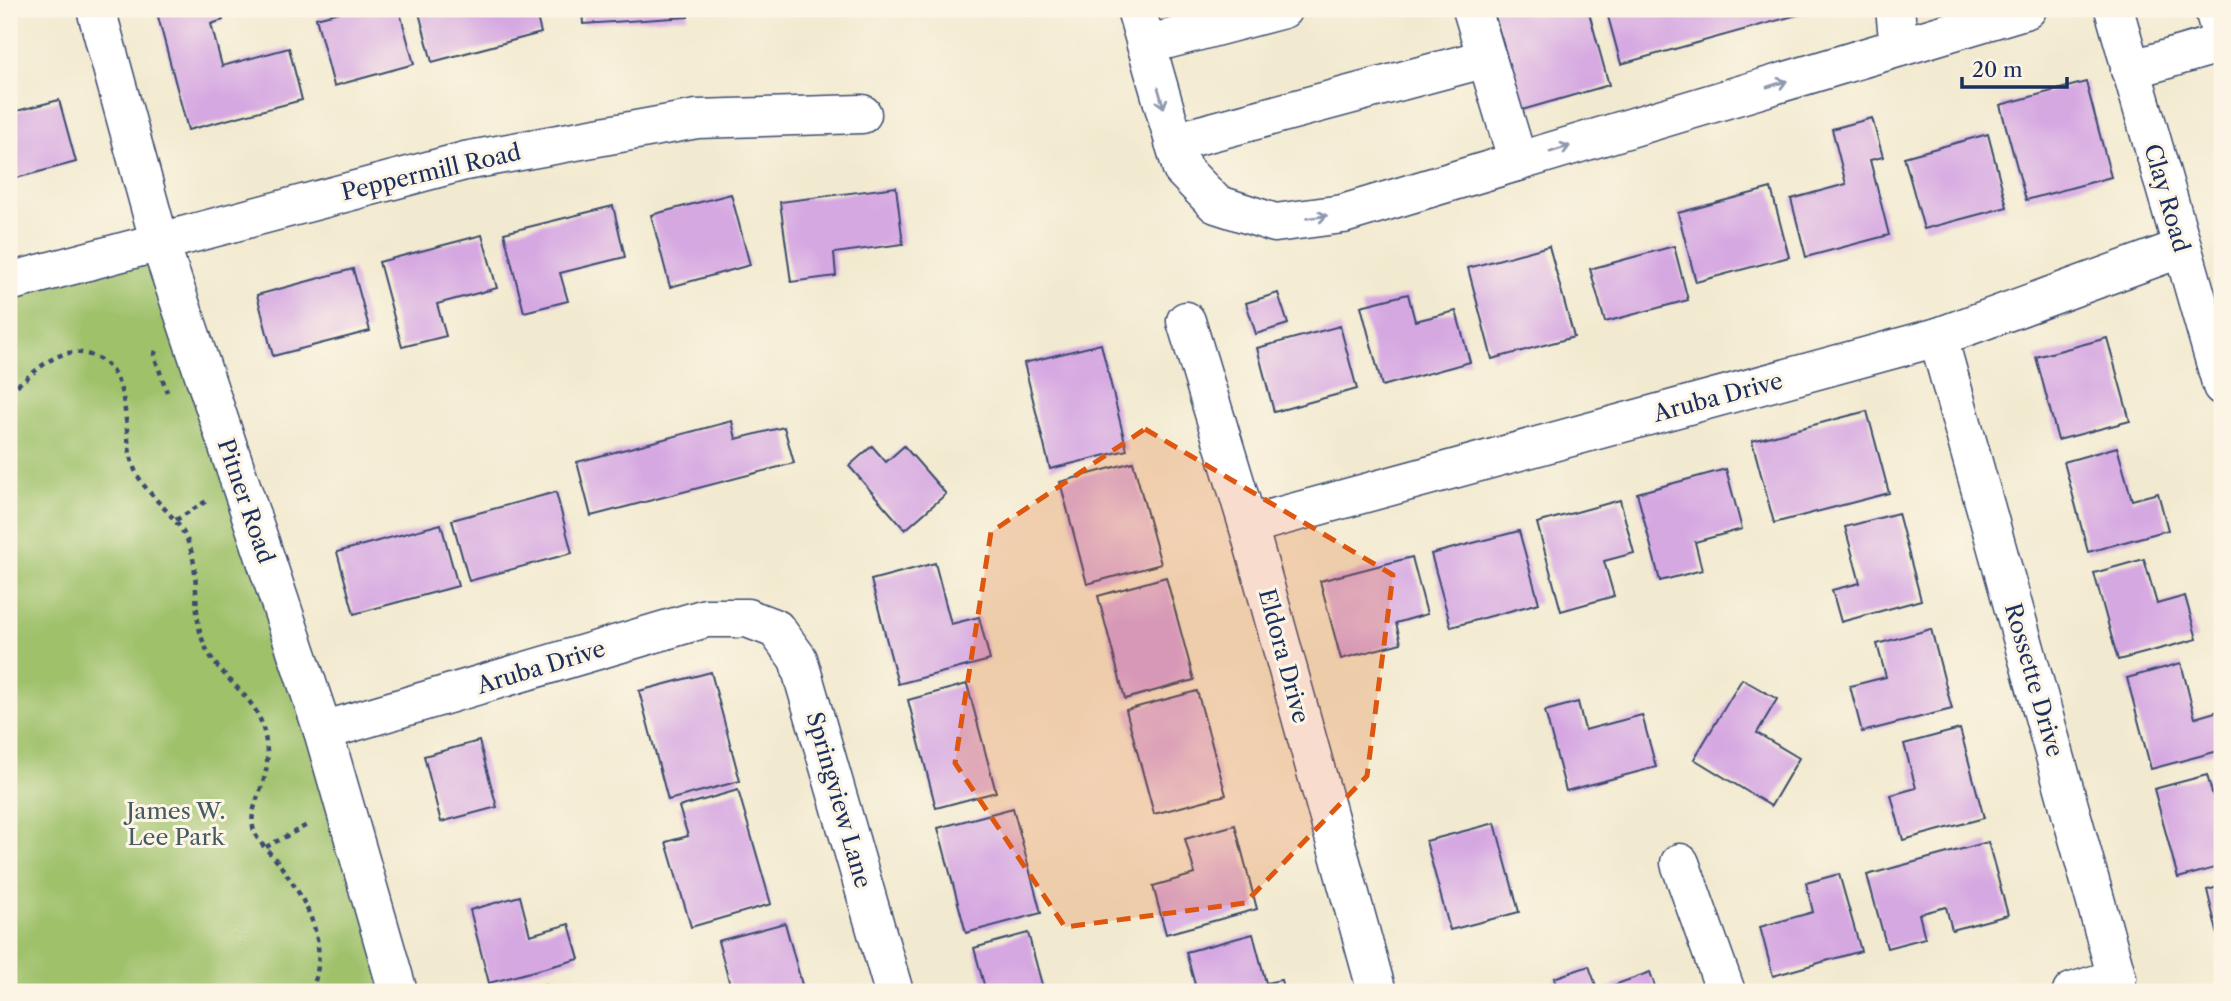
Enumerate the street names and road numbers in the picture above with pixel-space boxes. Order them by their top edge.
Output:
street label: Peppermill Road [338,138,524,206]
street label: Clay Road [2138,141,2196,255]
street label: Aruba Drive [1649,366,1786,428]
street label: Pitner Road [212,435,280,567]
street label: Eldora Drive [1253,586,1315,726]
street label: Rossette Drive [1999,600,2069,760]
street label: Aruba Drive [473,634,608,700]
street label: Springview Lane [800,709,878,891]

